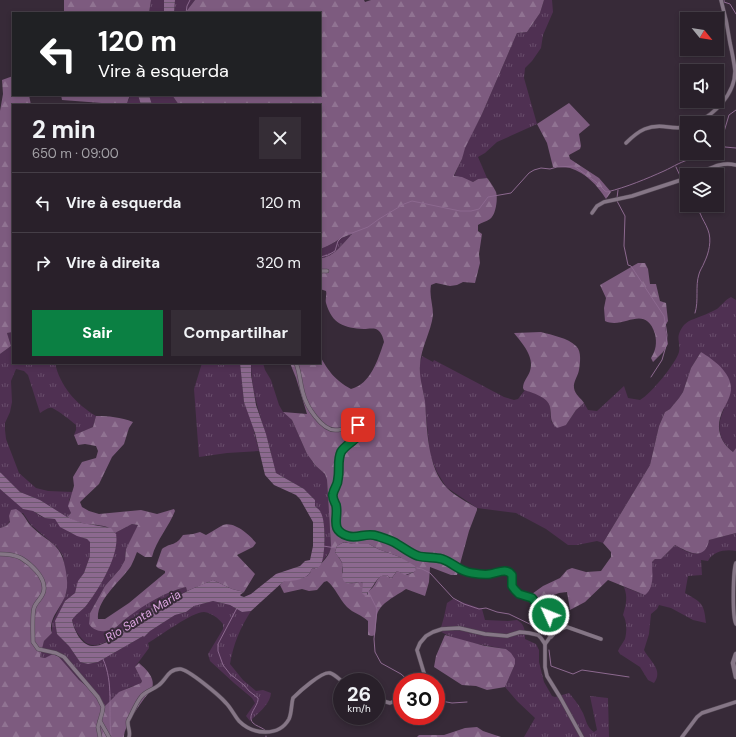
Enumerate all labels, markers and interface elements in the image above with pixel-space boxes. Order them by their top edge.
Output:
north arrow [680,12,724,56]
map controls [680,12,724,212]
text: 120 m [98,23,177,60]
icon: left [32,28,84,80]
text: Vire à esquerda [98,59,229,83]
button: sound [680,64,724,108]
text: 2 min [32,114,95,145]
button: search [680,116,724,160]
button: close [259,117,301,159]
text: 650 m · 09:00 [32,145,119,162]
button: layers [680,168,724,212]
icon: left [32,192,54,214]
text: Vire à esquerda [66,193,181,213]
text: 120 m [260,193,301,213]
icon: right [32,252,54,274]
text: Vire à direita [66,253,160,273]
text: 320 m [256,253,301,273]
button: Sair [32,310,163,356]
button: Compartilhar [171,310,301,356]
pin [341,408,375,442]
icon: arrive [347,414,369,436]
water label: Rio Santa Maria [102,586,184,646]
position arrow [528,594,570,636]
speed limit sign: 30 [393,673,445,725]
text: 26 [347,681,371,707]
text: km/h [347,702,371,715]

